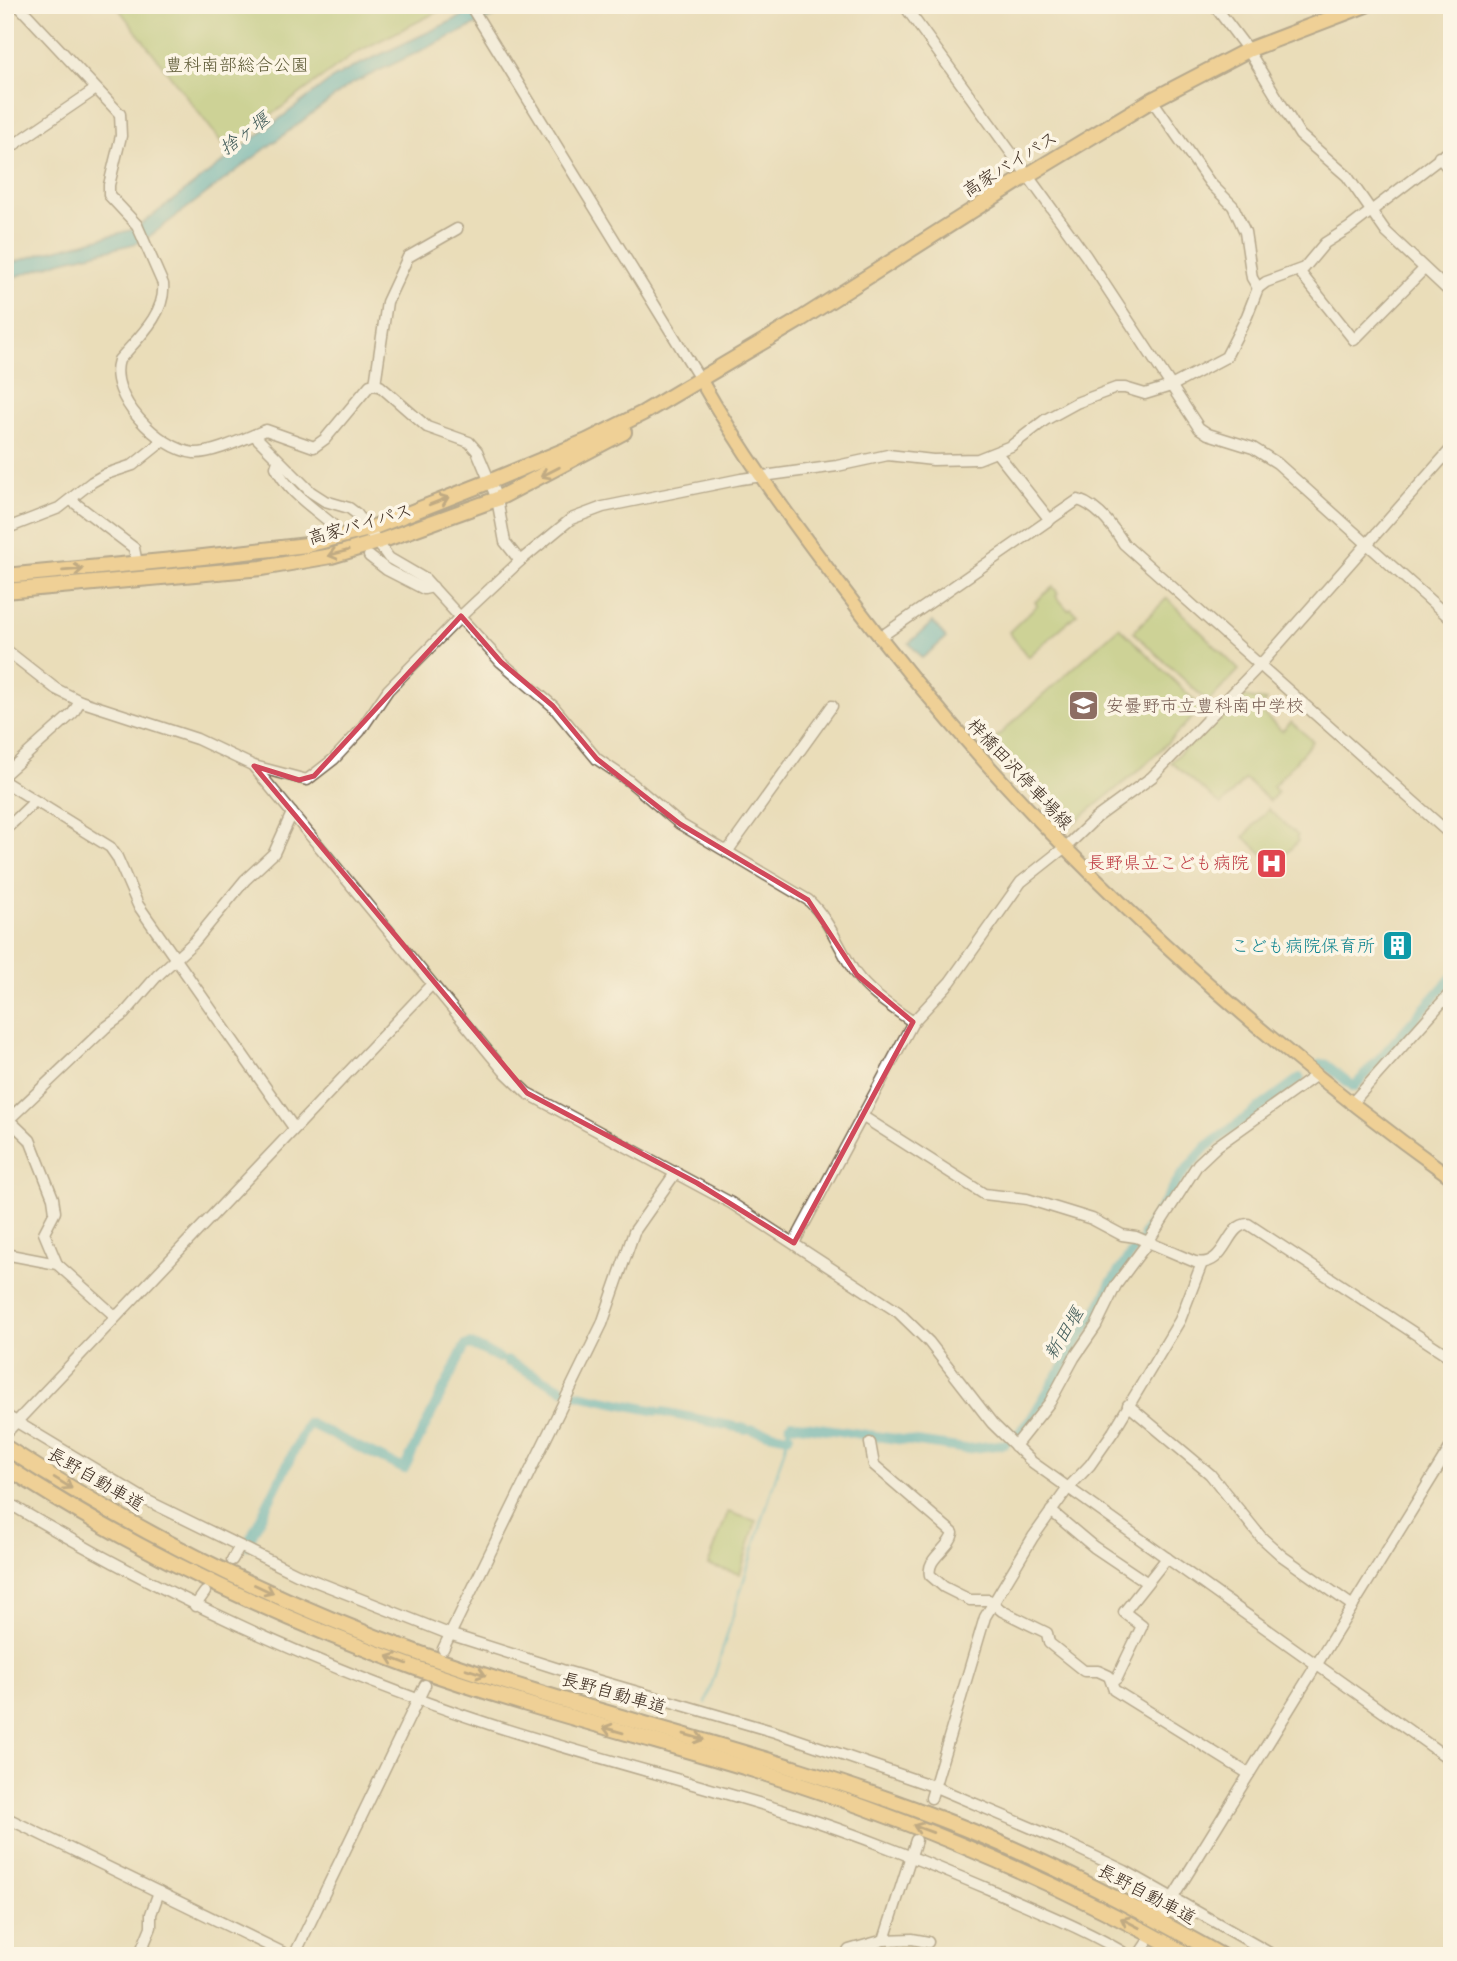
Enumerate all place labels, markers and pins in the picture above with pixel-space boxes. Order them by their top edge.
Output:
school or university icon: 安曇野市立豊科南中学校 [1066,689,1100,723]
place label: 安曇野市立豊科南中学校 [1106,695,1304,718]
hospital icon: 長野県立こども病院 [1255,846,1289,880]
place label: 長野県立こども病院 [1087,852,1249,875]
building icon: こども病院保育所 [1381,929,1415,963]
place label: こども病院保育所 [1231,935,1375,958]

